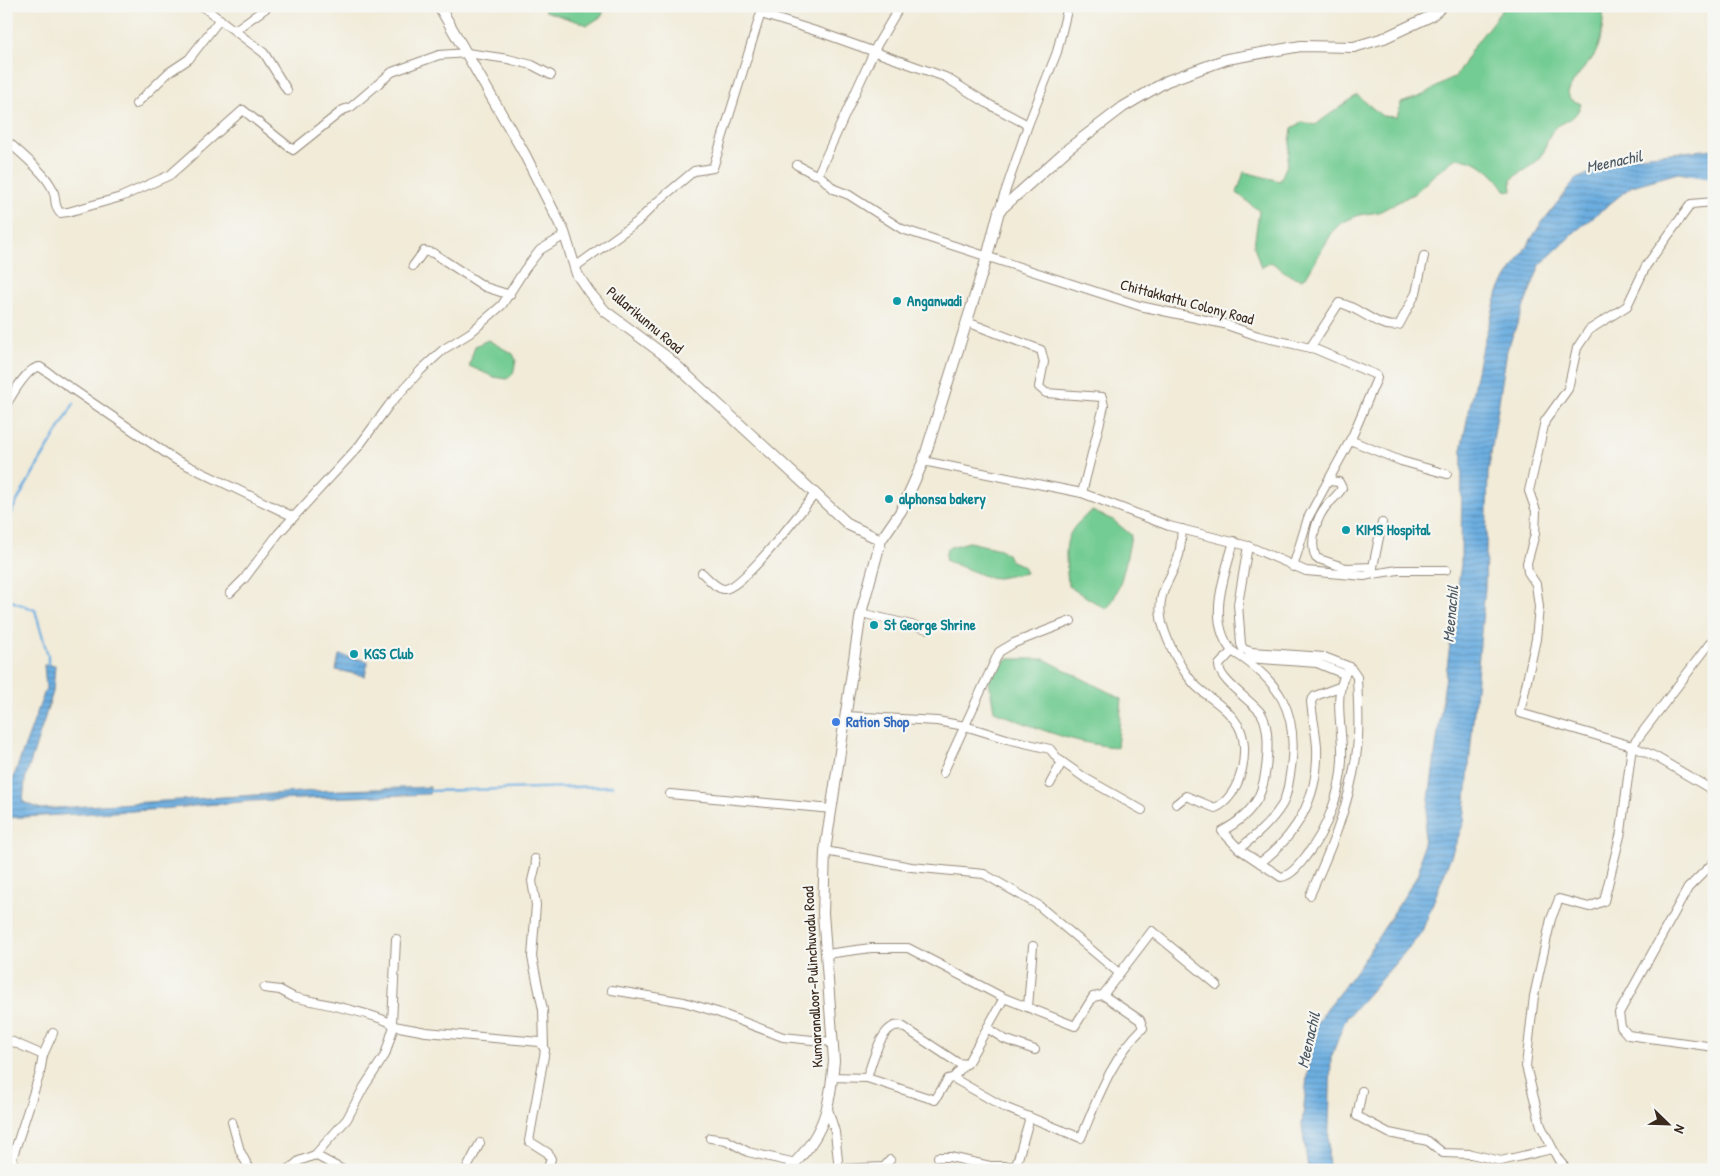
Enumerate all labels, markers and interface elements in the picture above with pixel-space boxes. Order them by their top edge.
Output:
water label: Meenachil [1584,144,1645,178]
street label: Chittakkattu Colony Road [1118,274,1256,330]
street label: Pullarikunnu Road [602,281,688,358]
place label: Anganwadi [907,290,962,312]
marker: Anganwadi [891,295,903,307]
place label: alphonsa bakery [899,488,987,510]
marker: alphonsa bakery [883,493,895,505]
place label: KIMS Hospital [1356,519,1431,541]
marker: KIMS Hospital [1340,524,1352,536]
water label: Meenachil [1437,584,1463,643]
place label: St George Shrine [884,614,976,636]
marker: St George Shrine [868,619,880,631]
place label: KGS Club [364,643,414,664]
marker: KGS Club [348,648,360,660]
place label: Ration Shop [846,711,910,733]
marker: Ration Shop [830,716,842,728]
street label: Kumaranalloor-Pulinchuvadu Road [797,886,828,1068]
water label: Meenachil [1291,1009,1325,1070]
north arrow [1642,1098,1692,1148]
text: N [1670,1122,1691,1137]

